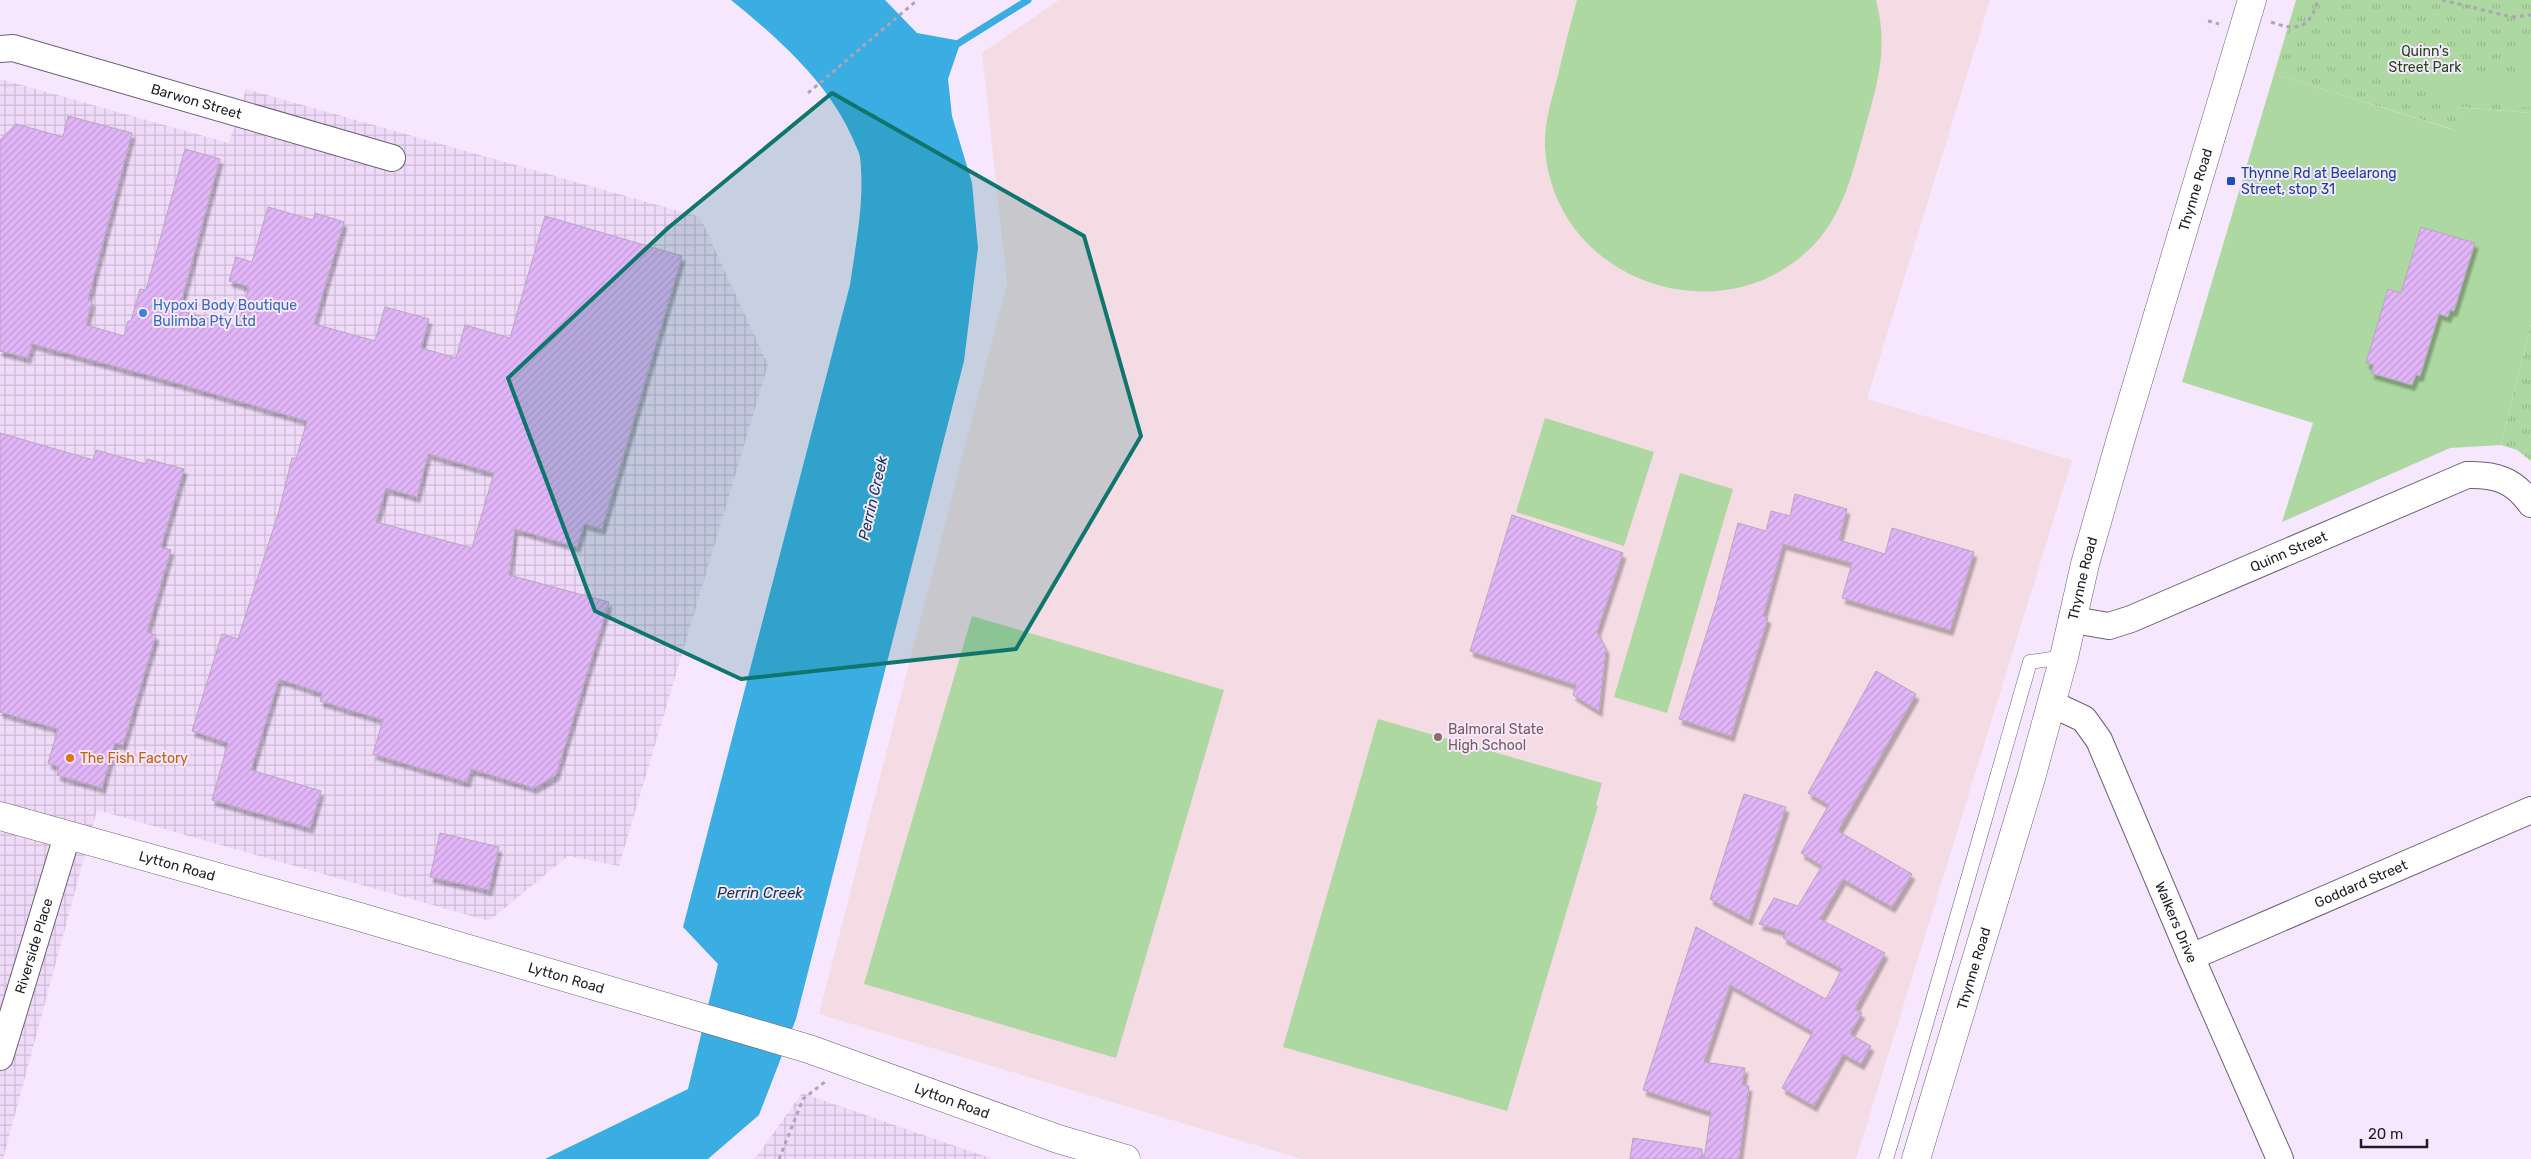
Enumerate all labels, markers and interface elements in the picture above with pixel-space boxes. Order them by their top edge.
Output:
park label: Quinn's Street Park [2388,43,2462,76]
street label: Barwon Street [149,80,244,123]
street label: Thynne Road [2175,146,2216,233]
place label: Thynne Rd at Beelarong Street, stop 31 [2241,165,2397,198]
marker: Thynne Rd at Beelarong Street, stop 31 [2225,175,2237,187]
place label: Hypoxi Body Boutique Bulimba Pty Ltd [153,297,297,330]
marker: Hypoxi Body Boutique Bulimba Pty Ltd [137,307,149,319]
water label: Perrin Creek [855,454,892,542]
street label: Quinn Street [2247,527,2330,575]
street label: Thynne Road [2064,535,2101,622]
place label: Balmoral State High School [1448,721,1544,754]
marker: Balmoral State High School [1432,731,1444,743]
place label: The Fish Factory [80,750,188,767]
marker: The Fish Factory [64,752,76,764]
street label: Lytton Road [137,847,217,884]
street label: Goddard Street [2312,856,2410,911]
street label: Walkers Drive [2152,879,2201,965]
water label: Perrin Creek [717,884,803,902]
street label: Riverside Place [11,896,56,996]
street label: Thynne Road [1953,925,1994,1012]
street label: Lytton Road [526,958,606,997]
street label: Lytton Road [912,1079,992,1122]
scale bar [2361,1116,2427,1148]
text: 20 m [2368,1125,2403,1143]

